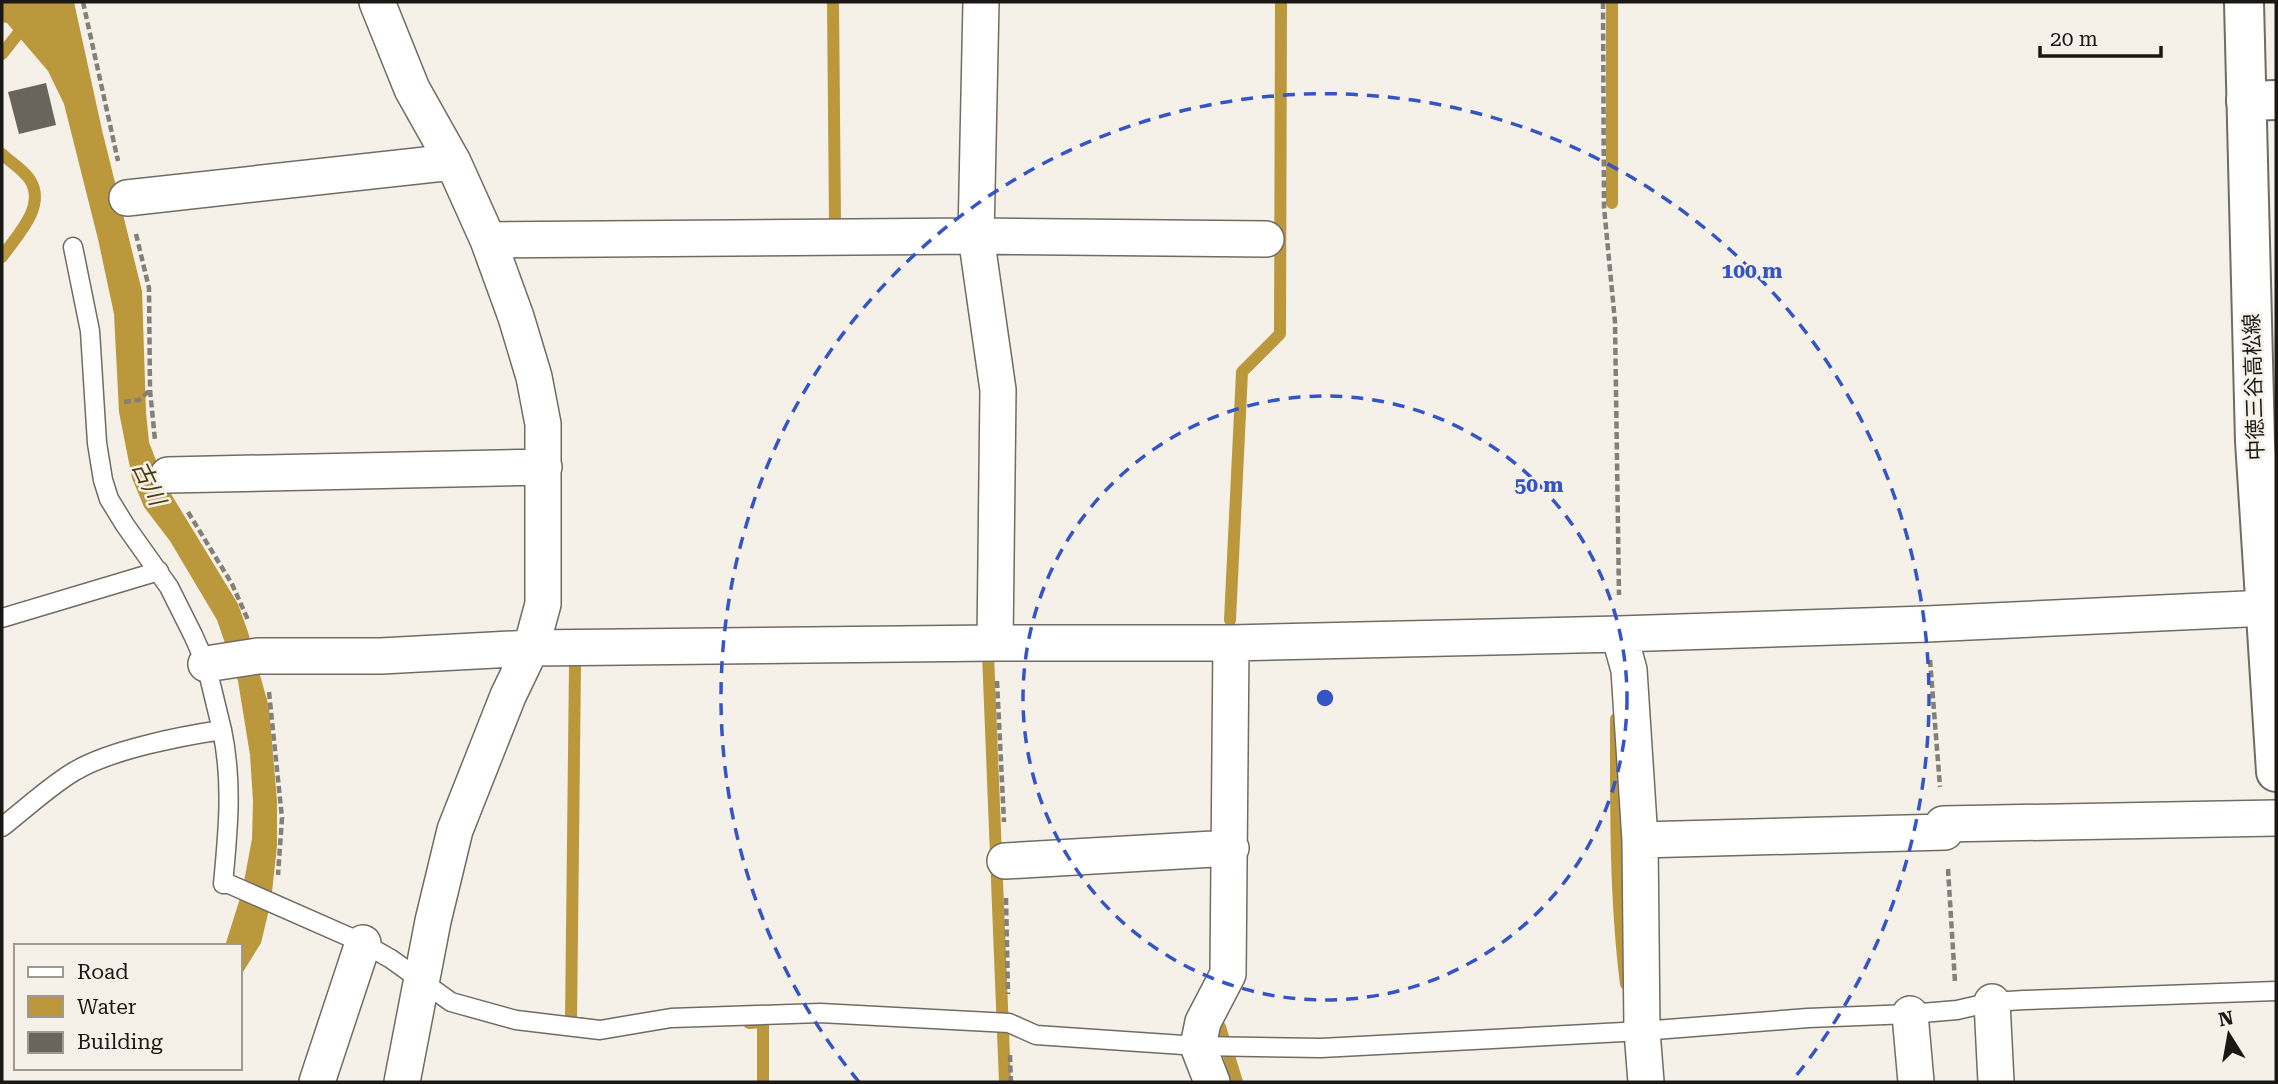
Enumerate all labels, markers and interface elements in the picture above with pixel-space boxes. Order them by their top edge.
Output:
scale bar [2040,14,2161,58]
text: 20 m [2050,27,2098,51]
text: 100 m [1722,259,1782,283]
street label: 中徳三谷高松線 [2239,313,2269,461]
water label: 古川 [126,457,172,513]
text: 50 m [1514,473,1564,497]
centre of rings [1313,686,1337,710]
legend [14,944,242,1070]
text: Road [77,960,129,984]
text: Water [77,995,137,1019]
north arrow [2194,1000,2264,1070]
text: N [2216,1006,2236,1031]
text: Building [77,1030,163,1054]

